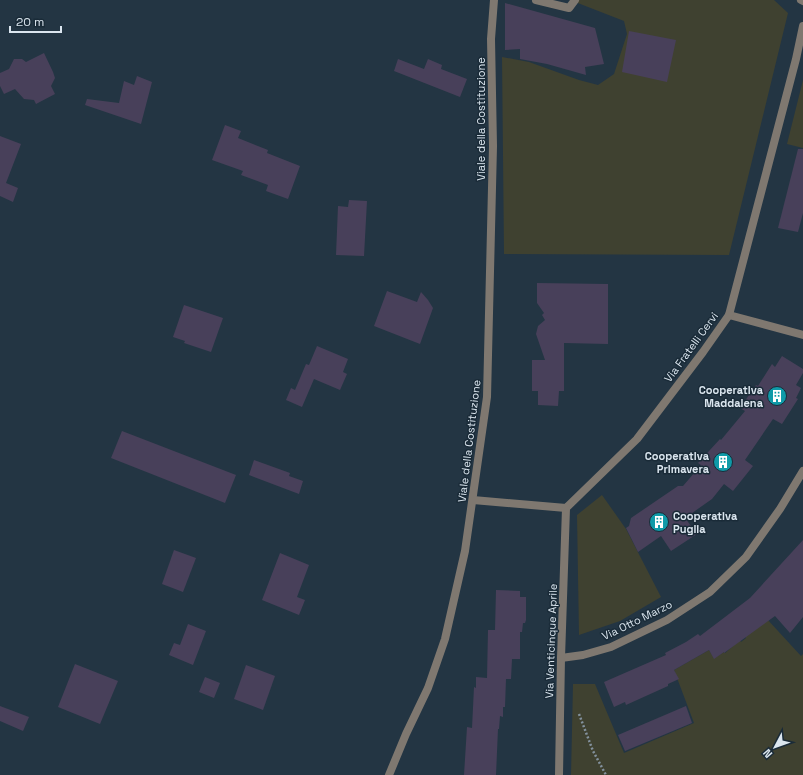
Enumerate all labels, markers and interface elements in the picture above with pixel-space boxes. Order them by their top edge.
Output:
scale bar [10,8,61,34]
text: 20 m [16,14,44,30]
street label: Viale della Costituzione [474,57,488,181]
street label: Via Fratelli Cervi [661,309,721,385]
street label: Viale della Costituzione [455,379,483,503]
place label: Cooperativa Maddalena [699,383,764,410]
building icon: Cooperativa Maddalena [766,385,788,407]
place label: Cooperativa Primavera [645,449,710,476]
building icon: Cooperativa Primavera [712,451,734,473]
place label: Cooperativa Puglia [673,509,738,536]
building icon: Cooperativa Puglia [648,511,670,533]
street label: Via Venticinque Aprile [542,583,560,699]
street label: Via Otto Marzo [600,597,675,643]
north arrow [755,727,795,767]
text: N [760,746,775,761]

